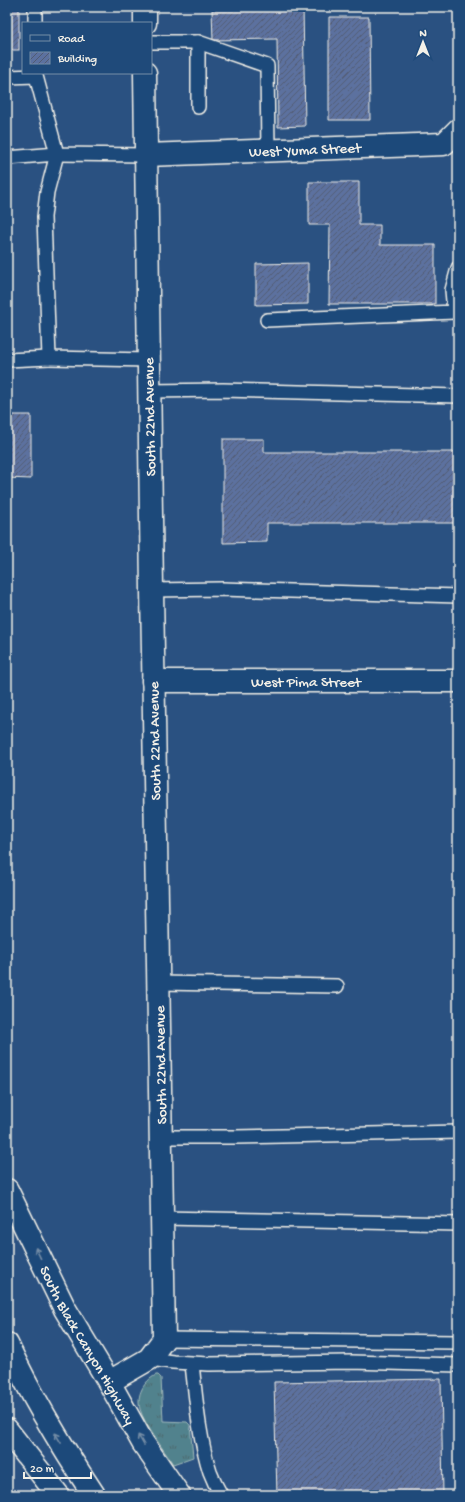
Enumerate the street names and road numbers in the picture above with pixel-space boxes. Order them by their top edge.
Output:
street label: West Yuma Street [249,140,363,162]
street label: South 22nd Avenue [141,357,161,477]
street label: West Pima Street [251,674,363,692]
street label: South 22nd Avenue [146,681,166,801]
street label: South 22nd Avenue [152,1005,172,1125]
street label: South Black Canyon Highway [34,1264,138,1429]

